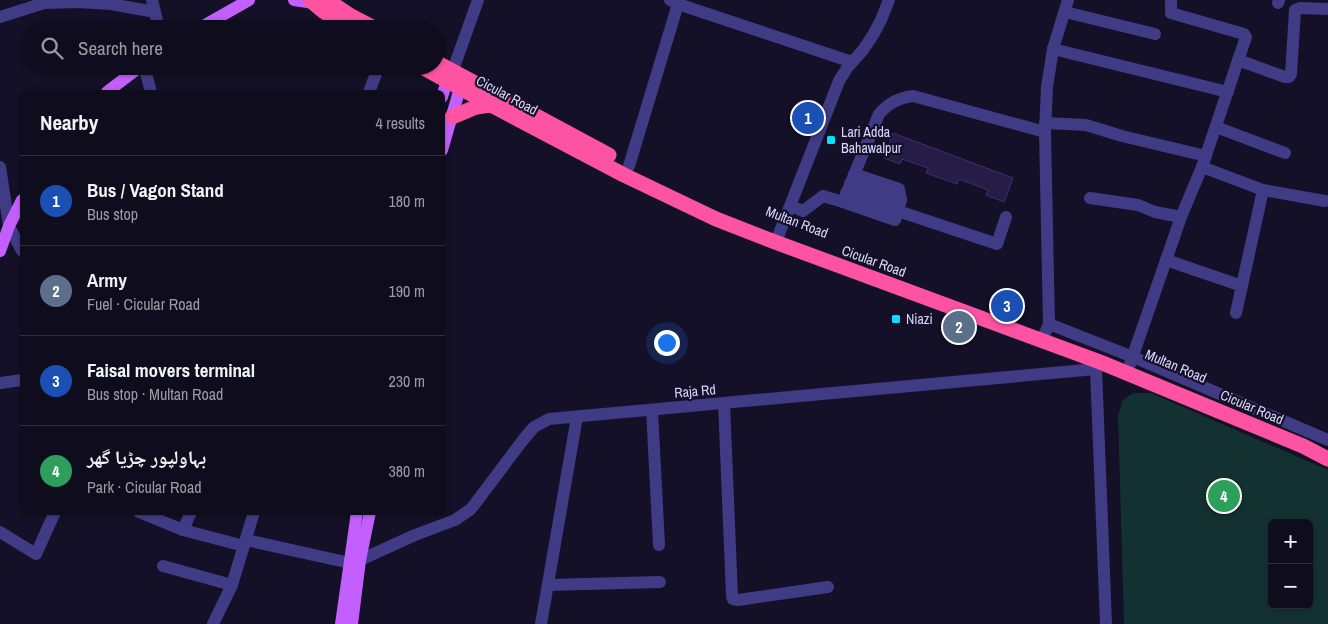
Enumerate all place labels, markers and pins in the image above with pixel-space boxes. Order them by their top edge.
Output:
pin: 1 [792,99,824,137]
place label: Lari Adda Bahawalpur [841,123,902,157]
marker: Lari Adda Bahawalpur [825,134,837,146]
pin: 3 [991,287,1023,325]
pin: 2 [943,308,975,346]
place label: Niazi [906,310,933,328]
marker: Niazi [890,313,902,325]
pin: 4 [1208,477,1240,515]

